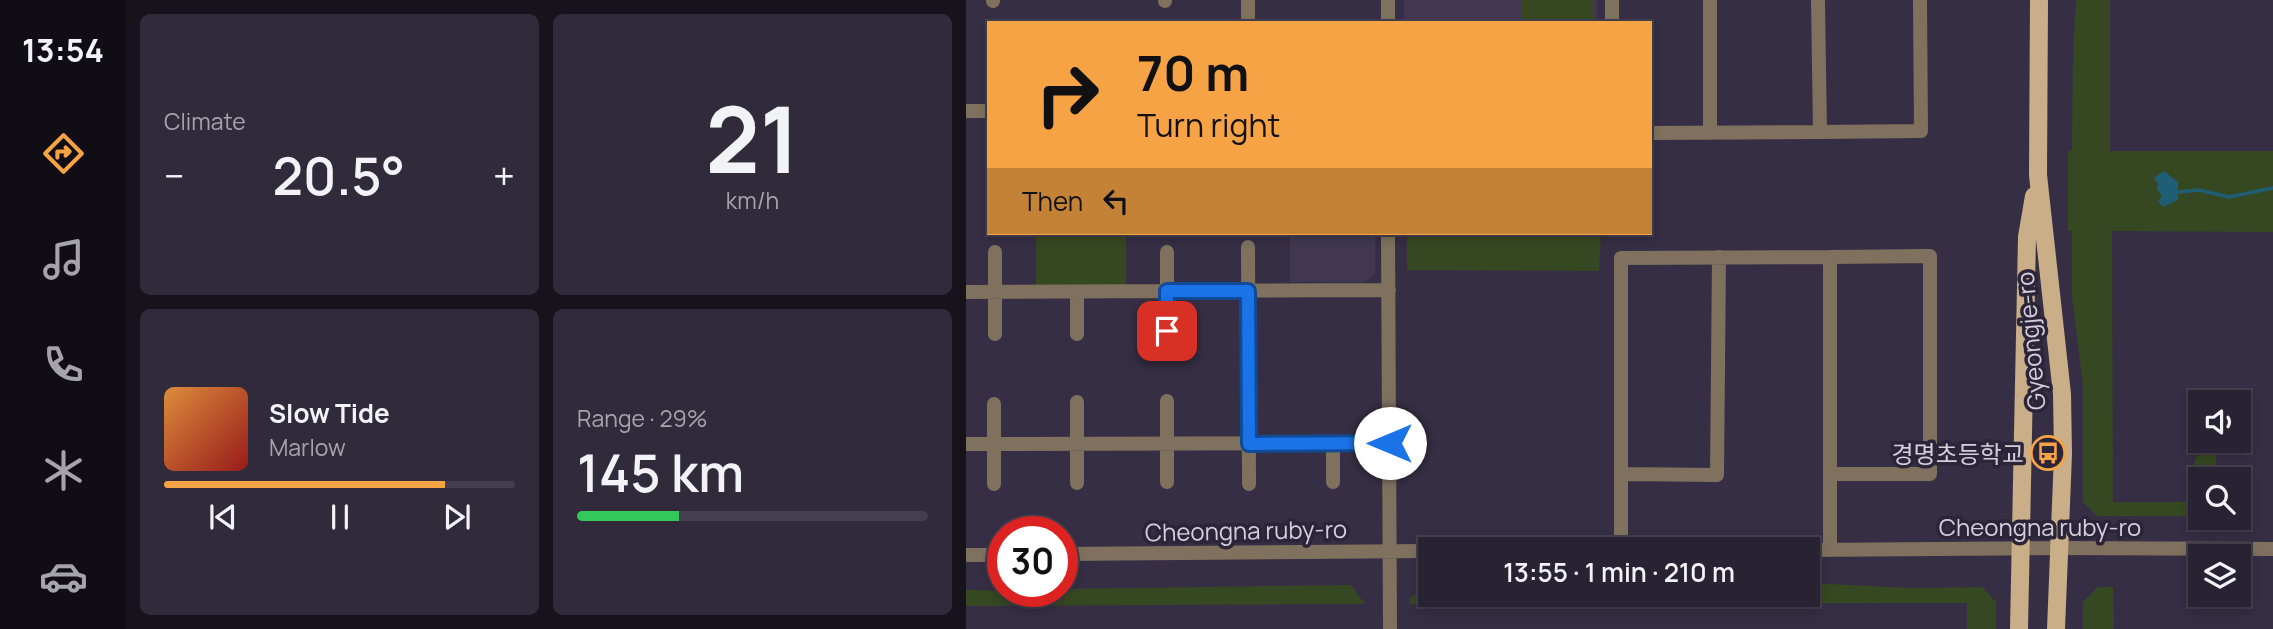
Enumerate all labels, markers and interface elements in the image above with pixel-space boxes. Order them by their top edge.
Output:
text: 13:54 [22,28,104,72]
text: 70 m [1137,39,1249,106]
icon: right [1022,49,1113,140]
text: 21 [705,76,800,200]
text: Turn right [1137,103,1280,147]
text: Climate [164,105,246,137]
icon: directions [39,129,88,178]
text: 20.5° [273,140,405,211]
text: − [164,149,185,201]
text: + [493,149,515,201]
icon: left [1097,182,1135,220]
text: Then [1022,183,1083,219]
text: km/h [726,184,779,216]
icon: music [39,235,88,284]
street label: Gyeongje-ro [2008,271,2052,411]
pin [1137,301,1197,361]
icon: arrive [1148,312,1186,350]
icon: phone [39,340,88,389]
map controls [2188,390,2251,607]
button: sound [2188,390,2251,453]
text: Slow Tide [269,395,390,431]
text: Range · 29% [577,402,708,434]
position arrow [1353,406,1427,480]
text: Marlow [269,431,346,463]
bus stop icon: 경명초등학교 [2029,434,2067,472]
text: 145 km [577,437,744,508]
place label: 경명초등학교 [1892,437,2024,470]
icon: climate [39,446,88,495]
button: search [2188,467,2251,530]
icon: previous [204,498,242,536]
icon: pause [321,498,359,536]
icon: next [438,498,476,536]
street label: Cheongna ruby-ro [1939,510,2141,543]
street label: Cheongna ruby-ro [1145,512,1347,548]
speed limit sign: 30 [987,516,1078,607]
button: layers [2188,544,2251,607]
icon: car [39,552,88,601]
text: 13:55 · 1 min · 210 m [1503,554,1735,590]

